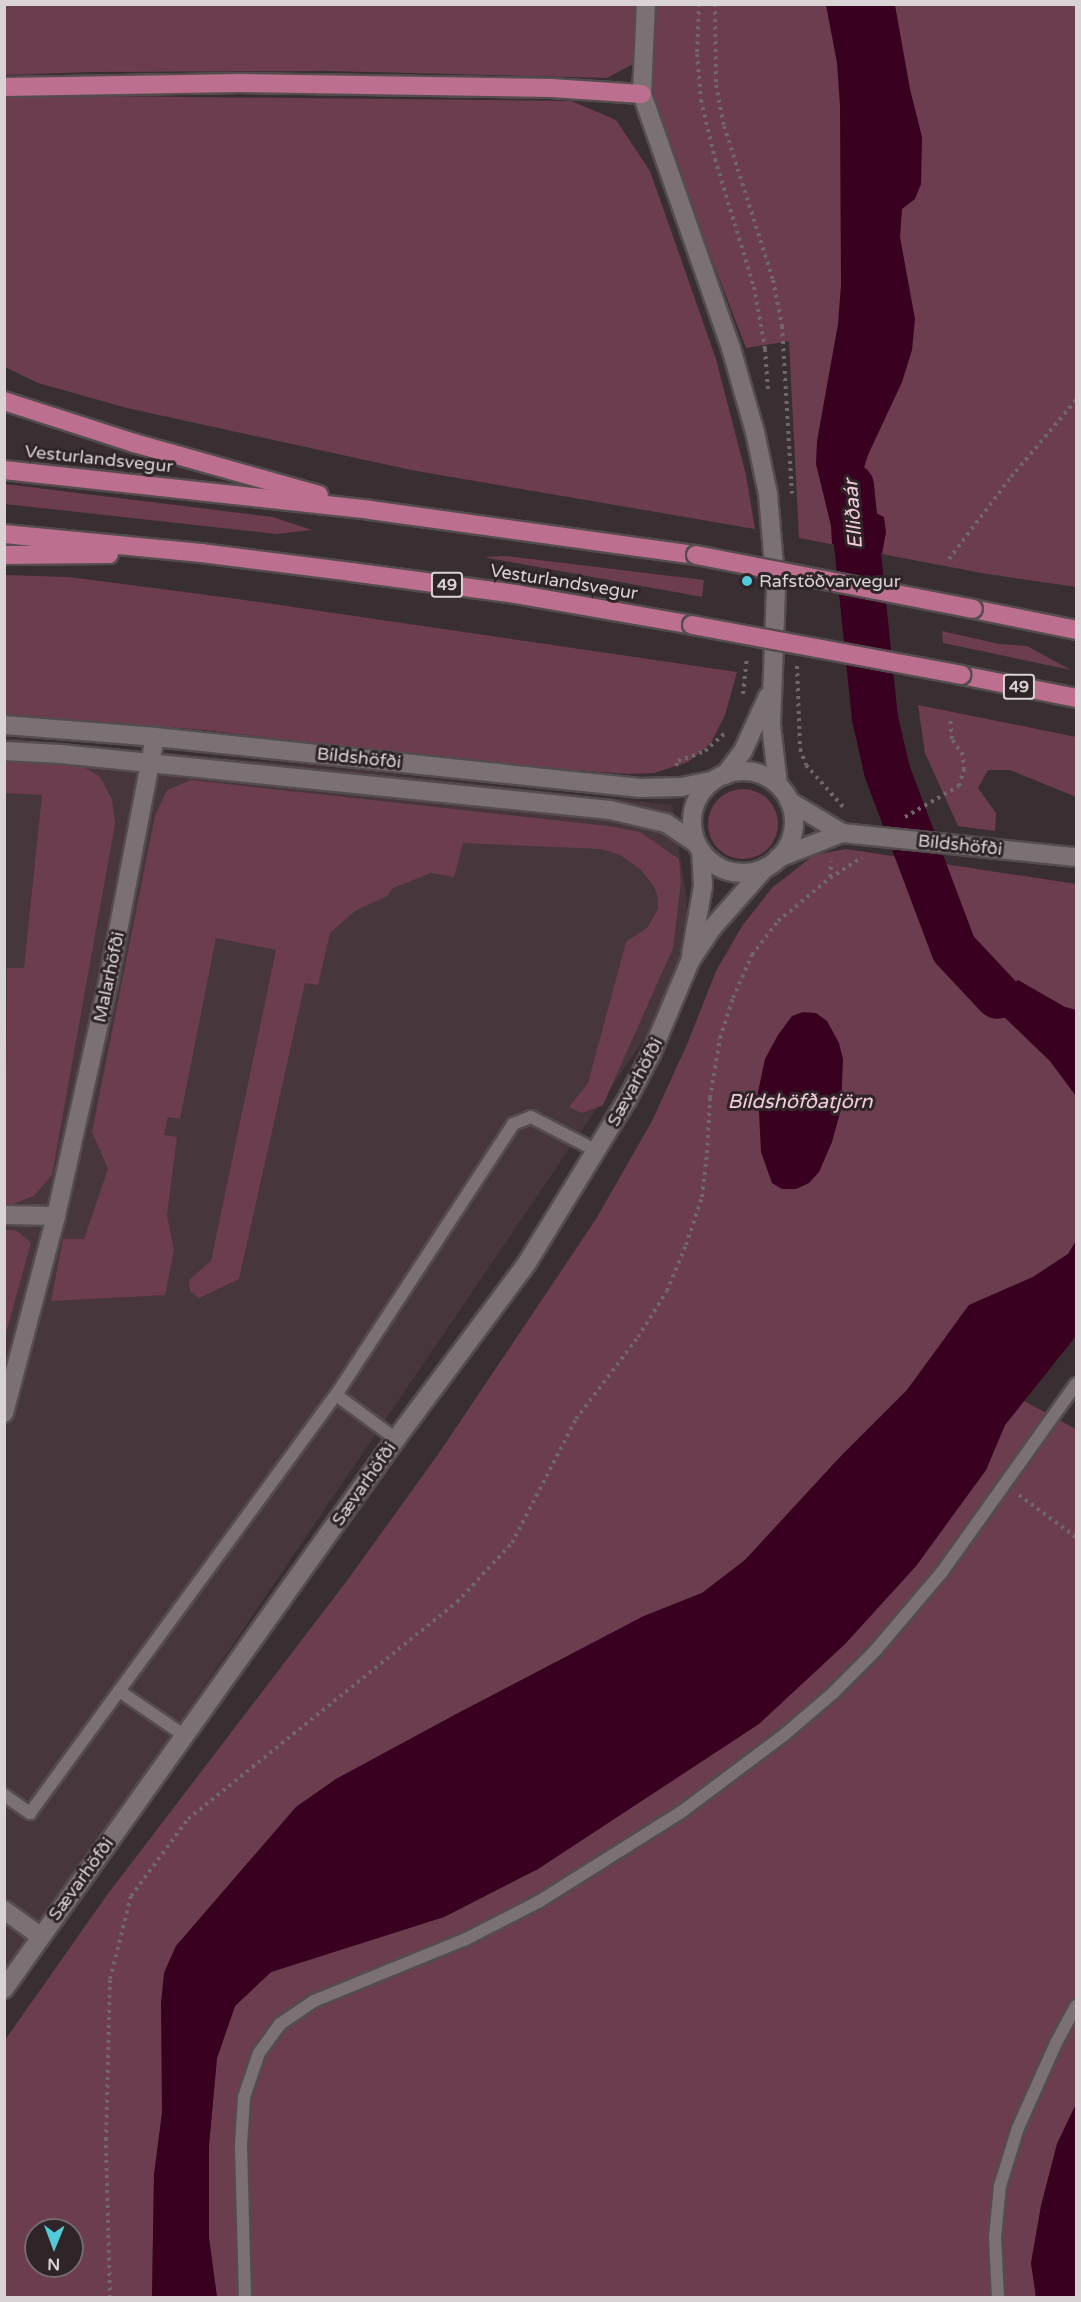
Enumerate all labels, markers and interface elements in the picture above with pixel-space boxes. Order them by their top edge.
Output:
street label: Vesturlandsvegur [24,440,174,478]
water label: Elliðaár [840,478,868,550]
street label: Vesturlandsvegur [489,560,639,604]
place label: Rafstöðvarvegur [759,570,901,592]
road number: 49 [430,572,464,598]
marker: Rafstöðvarvegur [740,574,754,588]
road number: 49 [1002,674,1036,700]
street label: Bíldshöfði [316,743,402,773]
street label: Bíldshöfði [917,830,1003,860]
street label: Malarhöfði [89,930,129,1024]
street label: Sævarhöfði [603,1034,667,1130]
water label: Bíldshöfðatjörn [728,1090,872,1114]
street label: Sævarhöfði [327,1438,401,1530]
street label: Sævarhöfði [44,1833,118,1925]
north arrow [24,2218,84,2278]
text: N [47,2254,60,2274]

